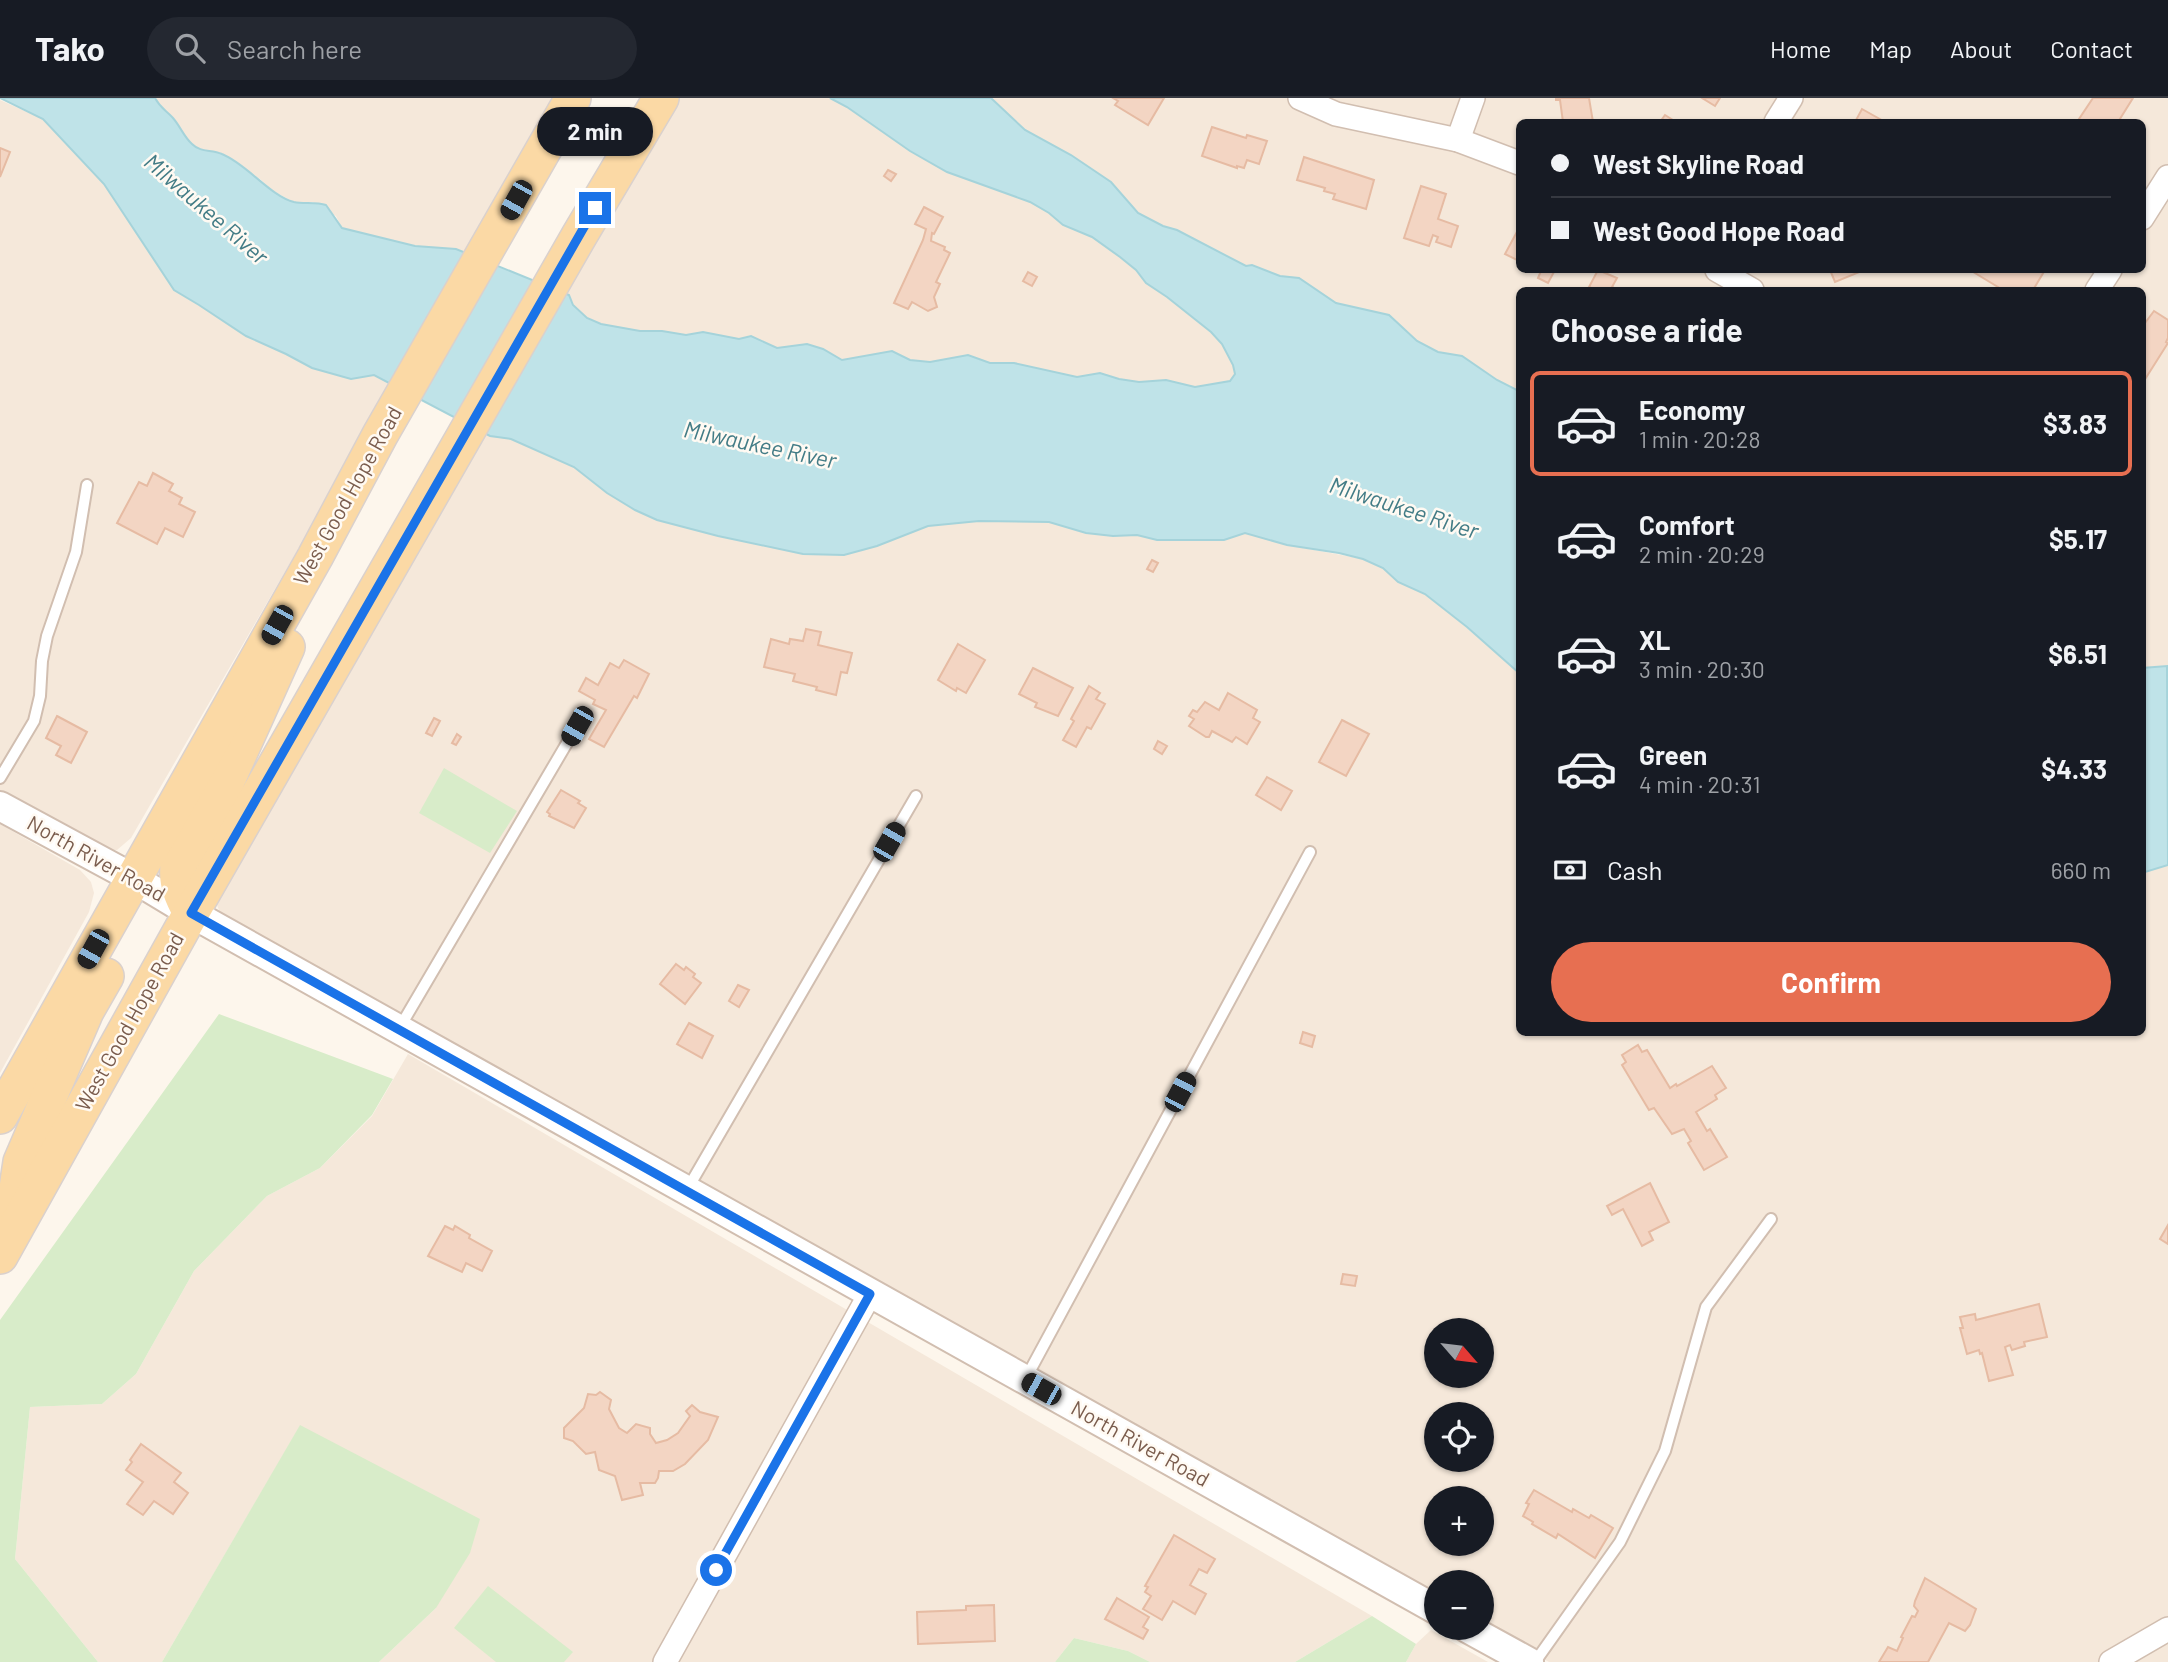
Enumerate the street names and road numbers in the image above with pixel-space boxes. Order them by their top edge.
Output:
street label: West Good Hope Road [287,402,406,589]
street label: North River Road [23,809,170,906]
street label: West Good Hope Road [69,928,188,1115]
street label: North River Road [1067,1394,1214,1491]

